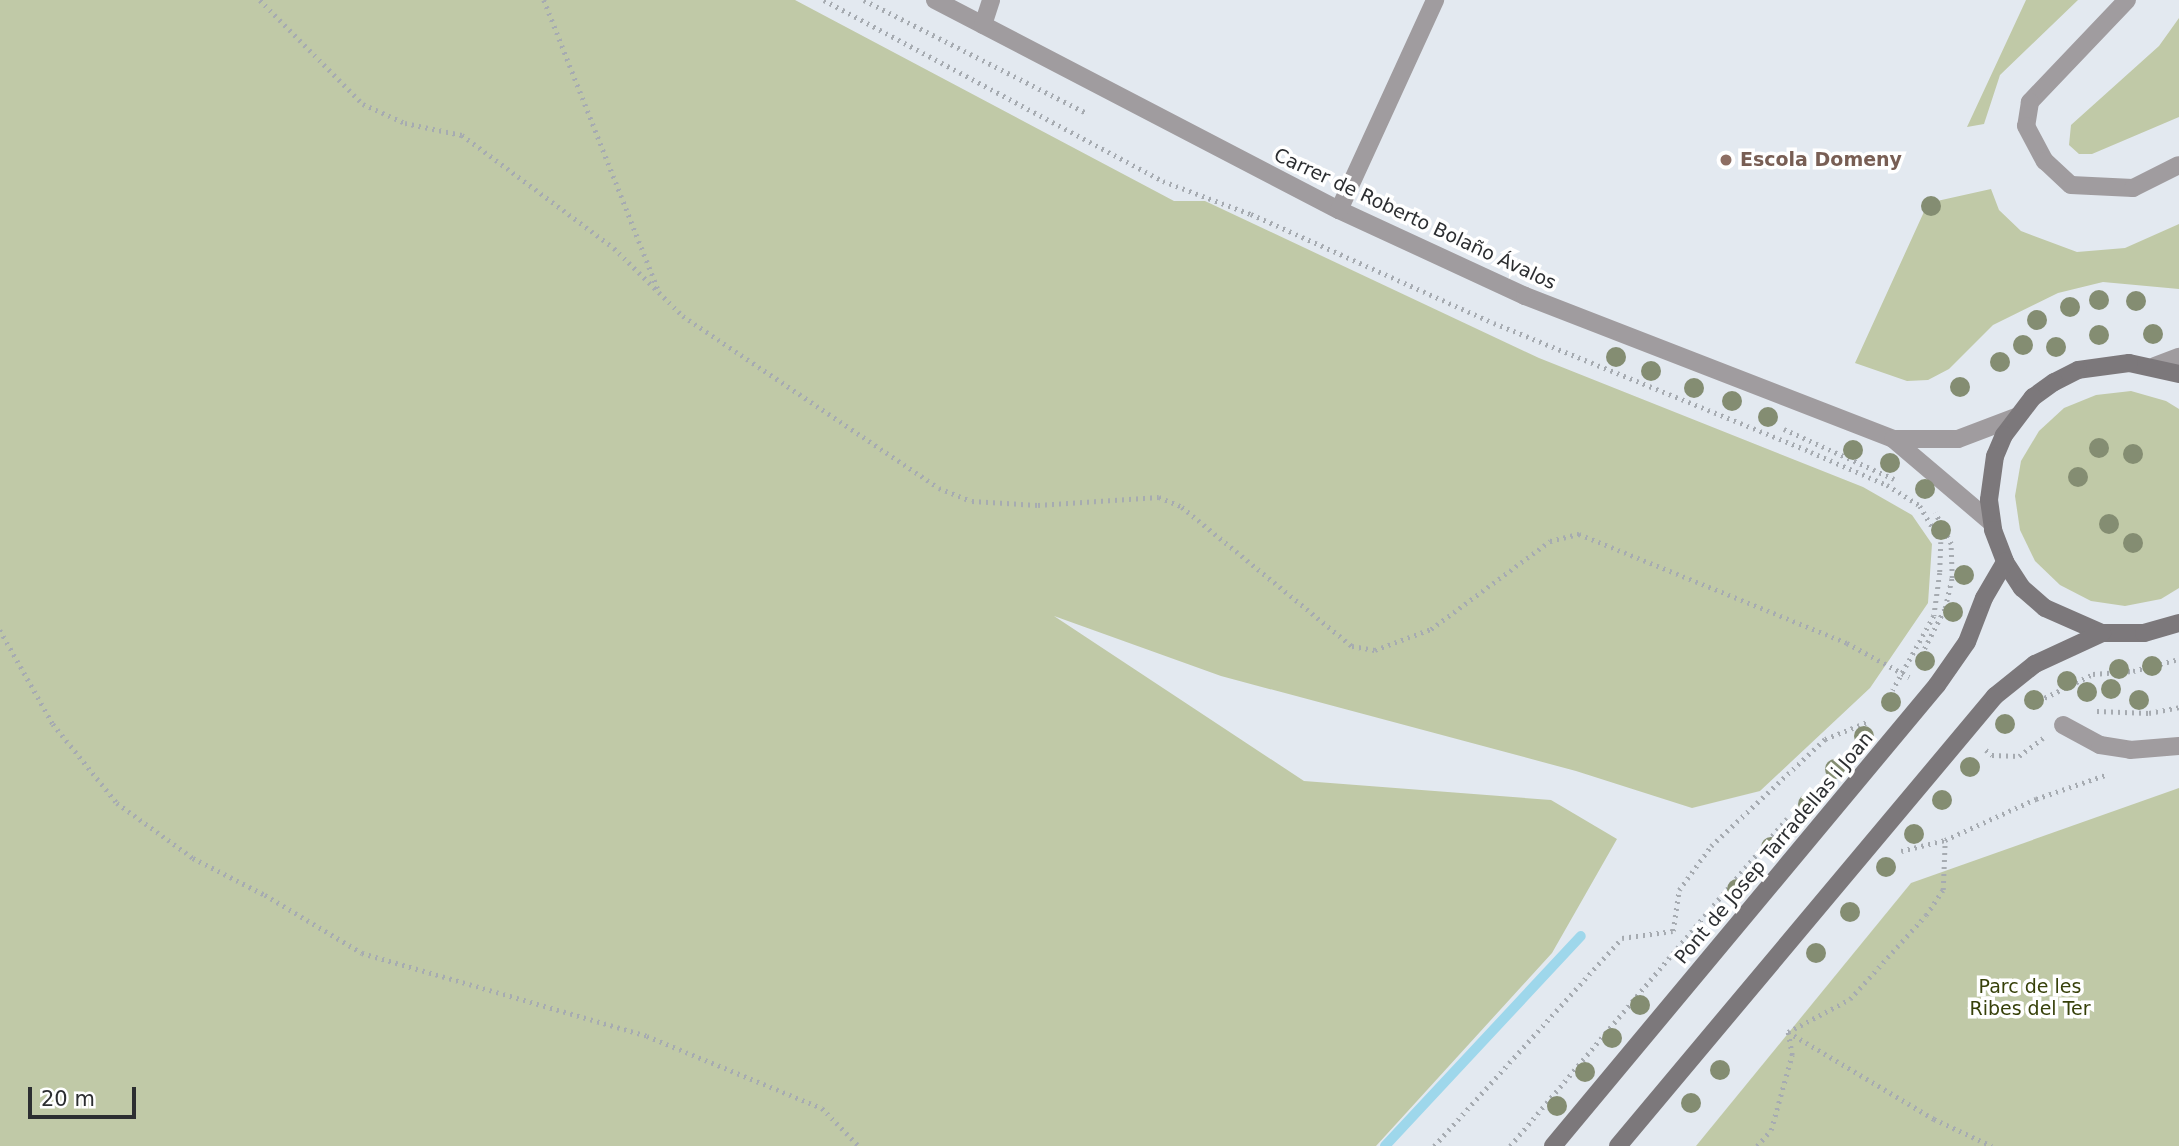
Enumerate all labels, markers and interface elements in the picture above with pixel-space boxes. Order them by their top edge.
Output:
street label: Carrer de Roberto Bolaño Ávalos [1270,143,1560,295]
place label: Escola Domeny [1740,149,1902,171]
marker: Escola Domeny [1718,152,1734,168]
street label: Pont de Josep Tarradellas i Joan [1670,727,1878,969]
park label: Parc de les Ribes del Ter [1969,976,2091,1020]
scale bar [32,1072,140,1116]
text: 20 m [41,1087,95,1111]

